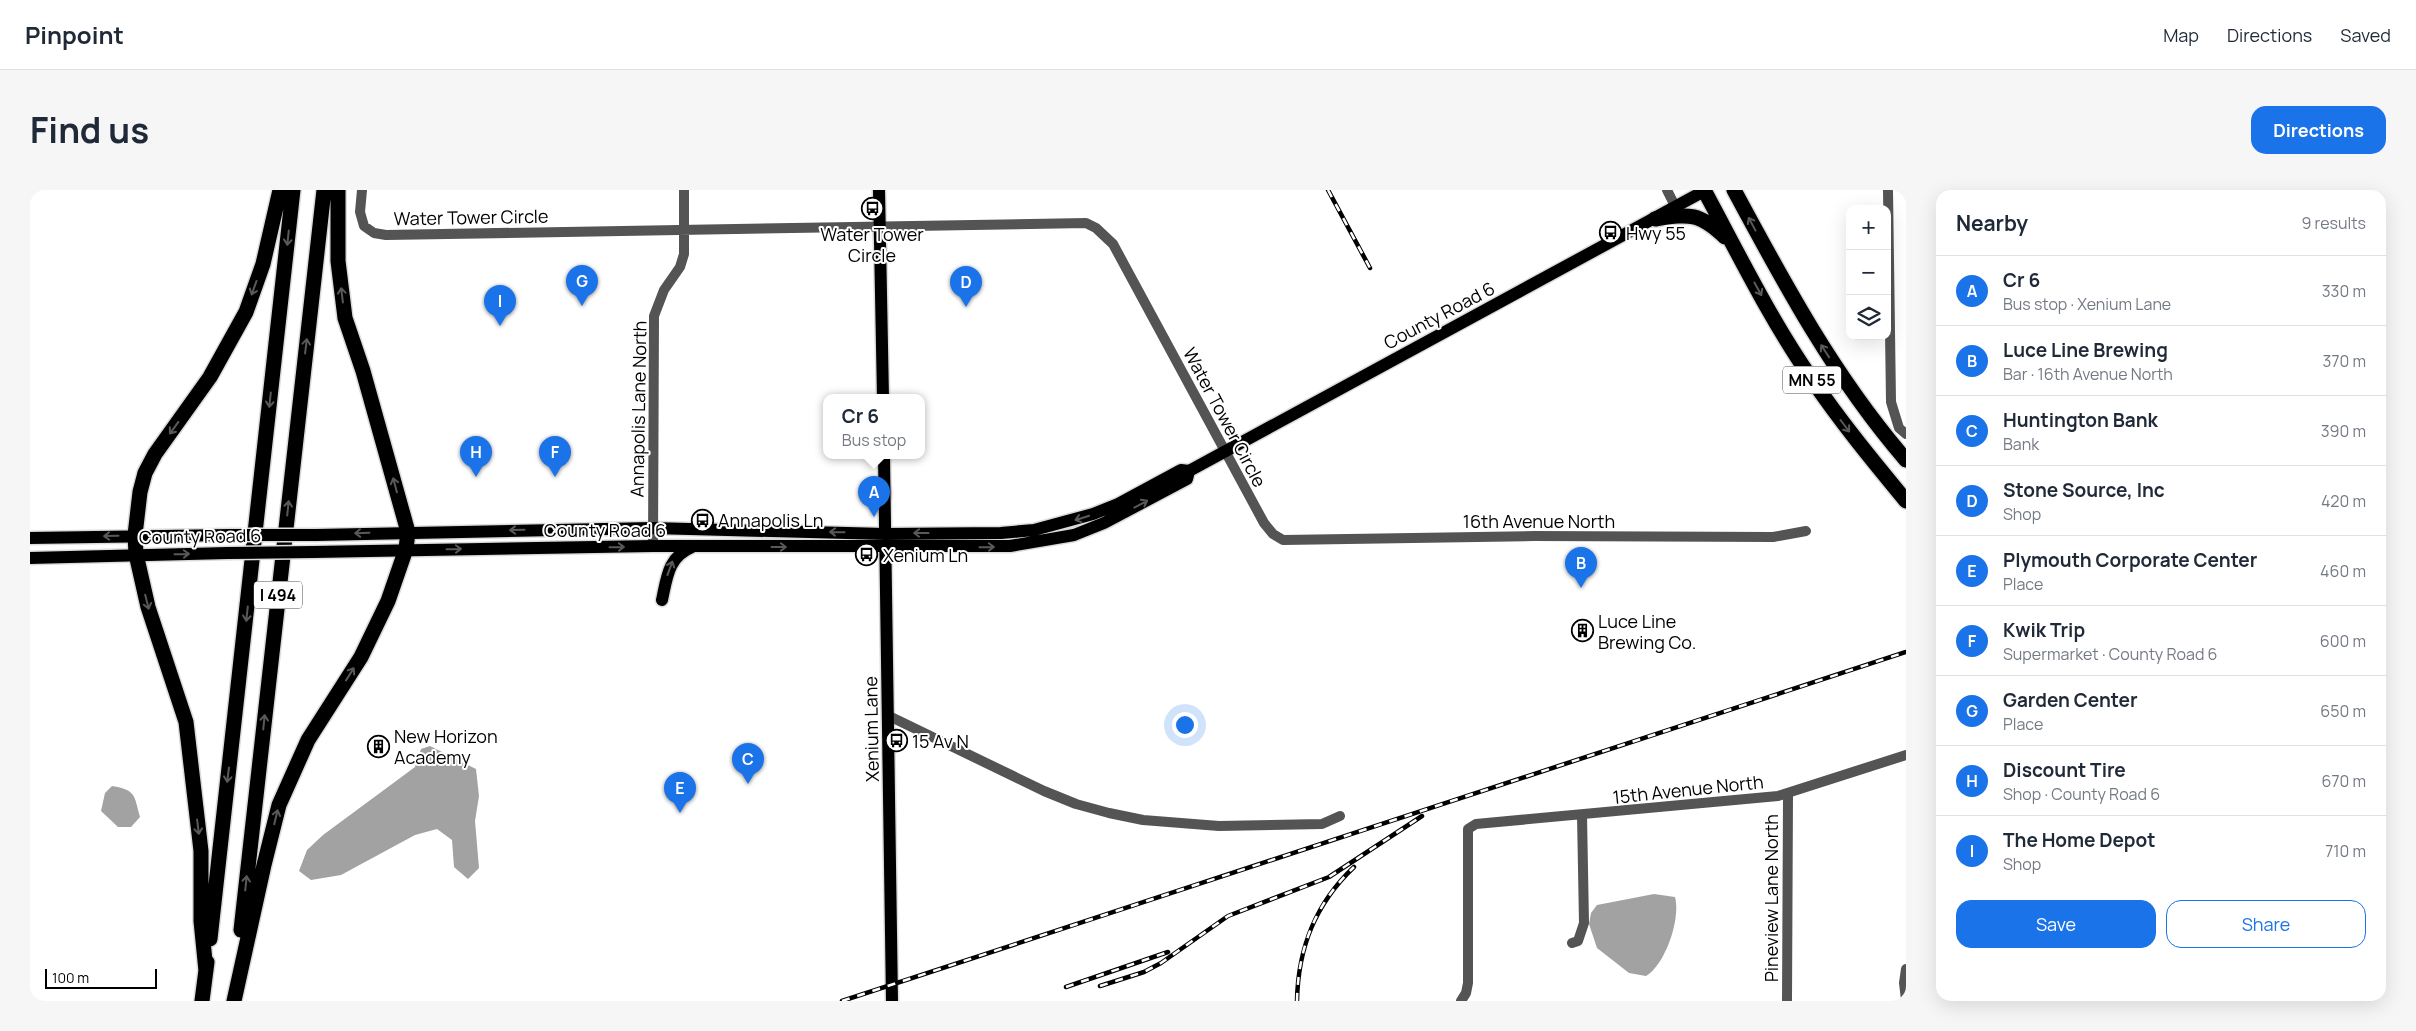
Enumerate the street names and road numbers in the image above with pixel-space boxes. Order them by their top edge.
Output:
street label: Water Tower Circle [393,204,549,230]
street label: County Road 6 [1379,276,1499,354]
street label: Annapolis Lane North [624,320,652,498]
street label: Water Tower Circle [1178,343,1272,491]
road number: MN 55 [1783,366,1841,394]
street label: 16th Avenue North [1463,509,1615,533]
street label: County Road 6 [544,518,666,542]
street label: County Road 6 [139,523,261,549]
road number: I 494 [254,582,302,608]
street label: Xenium Lane [858,676,884,782]
street label: 15th Avenue North [1611,769,1765,809]
street label: Pineview Lane North [1759,814,1783,982]

